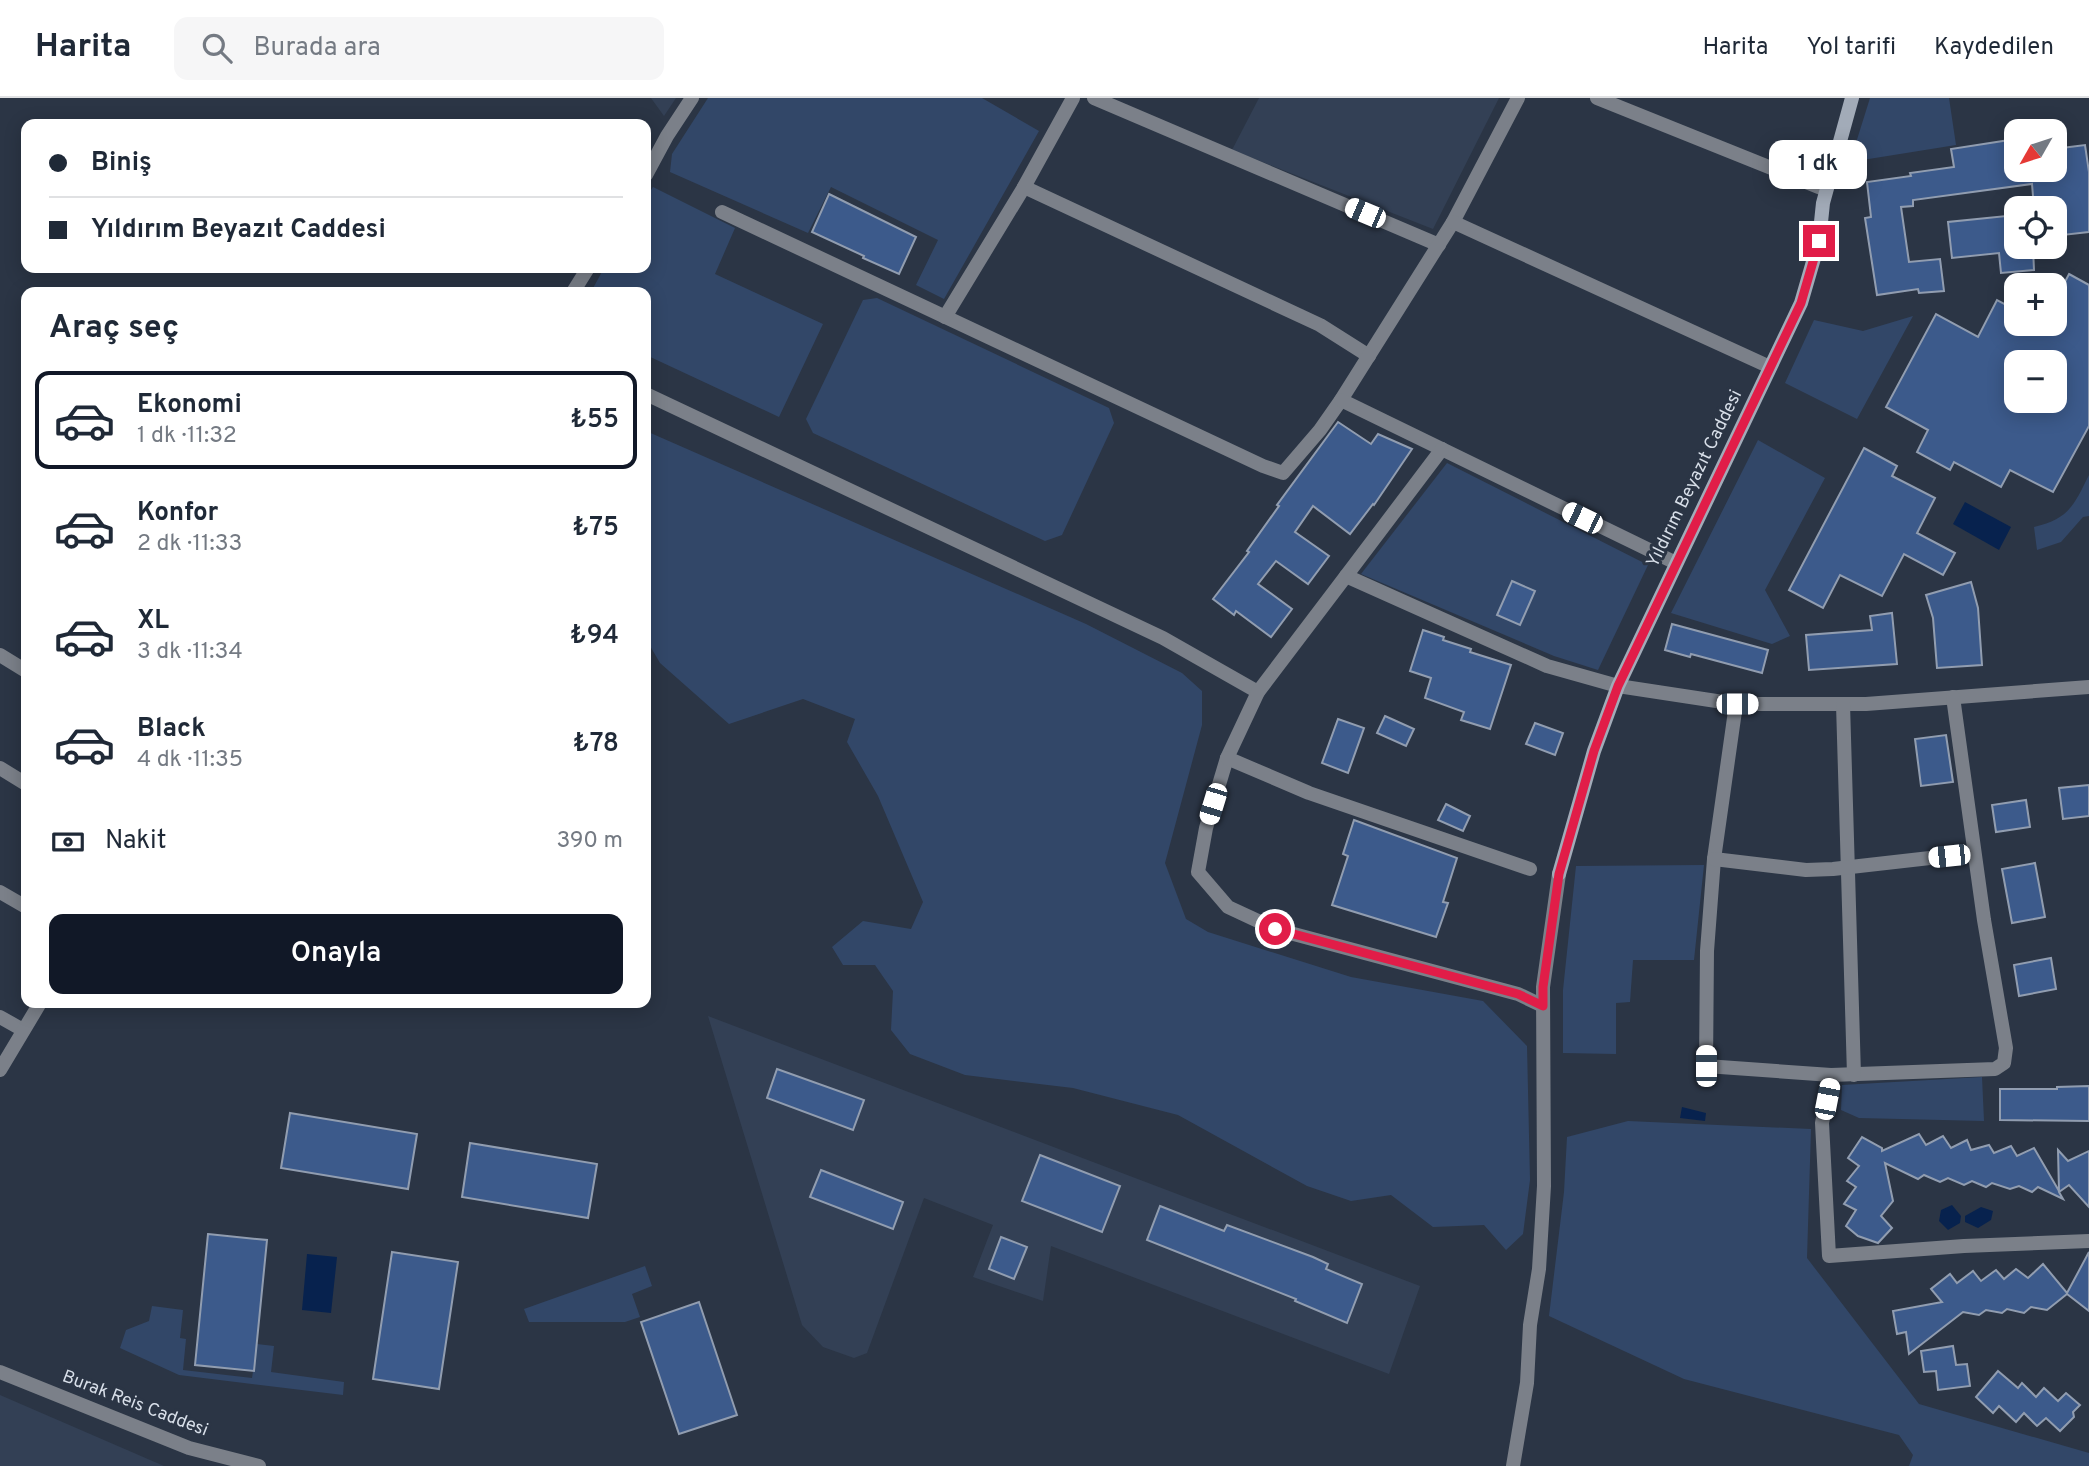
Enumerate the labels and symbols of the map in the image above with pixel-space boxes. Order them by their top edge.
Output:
north arrow [2004,119,2067,182]
callout: 1 dk [1770,139,1868,188]
car [1342,195,1389,231]
route end [1803,225,1835,257]
street label: Yıldırım Beyazıt Caddesi [1642,386,1748,572]
car [1559,499,1606,537]
car [1717,694,1759,715]
car [1197,781,1230,827]
car [1928,843,1971,869]
route start [1259,913,1291,945]
car [1696,1045,1717,1087]
car [1813,1076,1842,1122]
street label: Burak Reis Caddesi [59,1366,211,1442]

